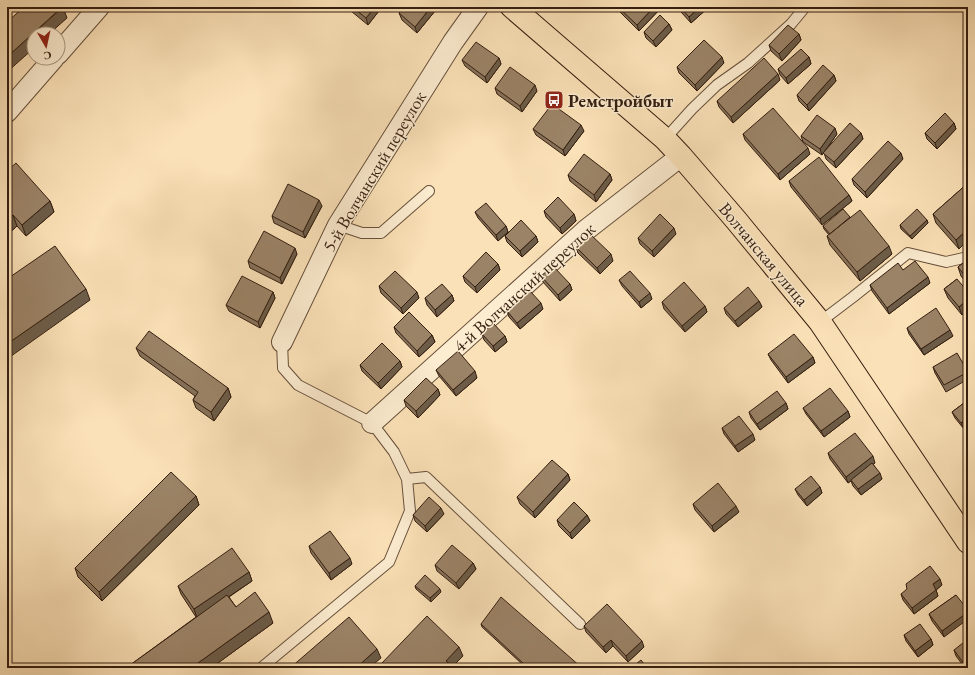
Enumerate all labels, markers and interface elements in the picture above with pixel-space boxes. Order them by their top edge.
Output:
north arrow [26,26,66,66]
text: С [42,48,53,63]
street label: 5-й Волчанский переулок [317,86,431,255]
bus stop icon: Ремстройбыт [543,89,565,111]
place label: Ремстройбыт [568,89,673,112]
street label: Волчанская улица [714,197,815,311]
street label: 4-й Волчанский переулок [448,217,600,357]

